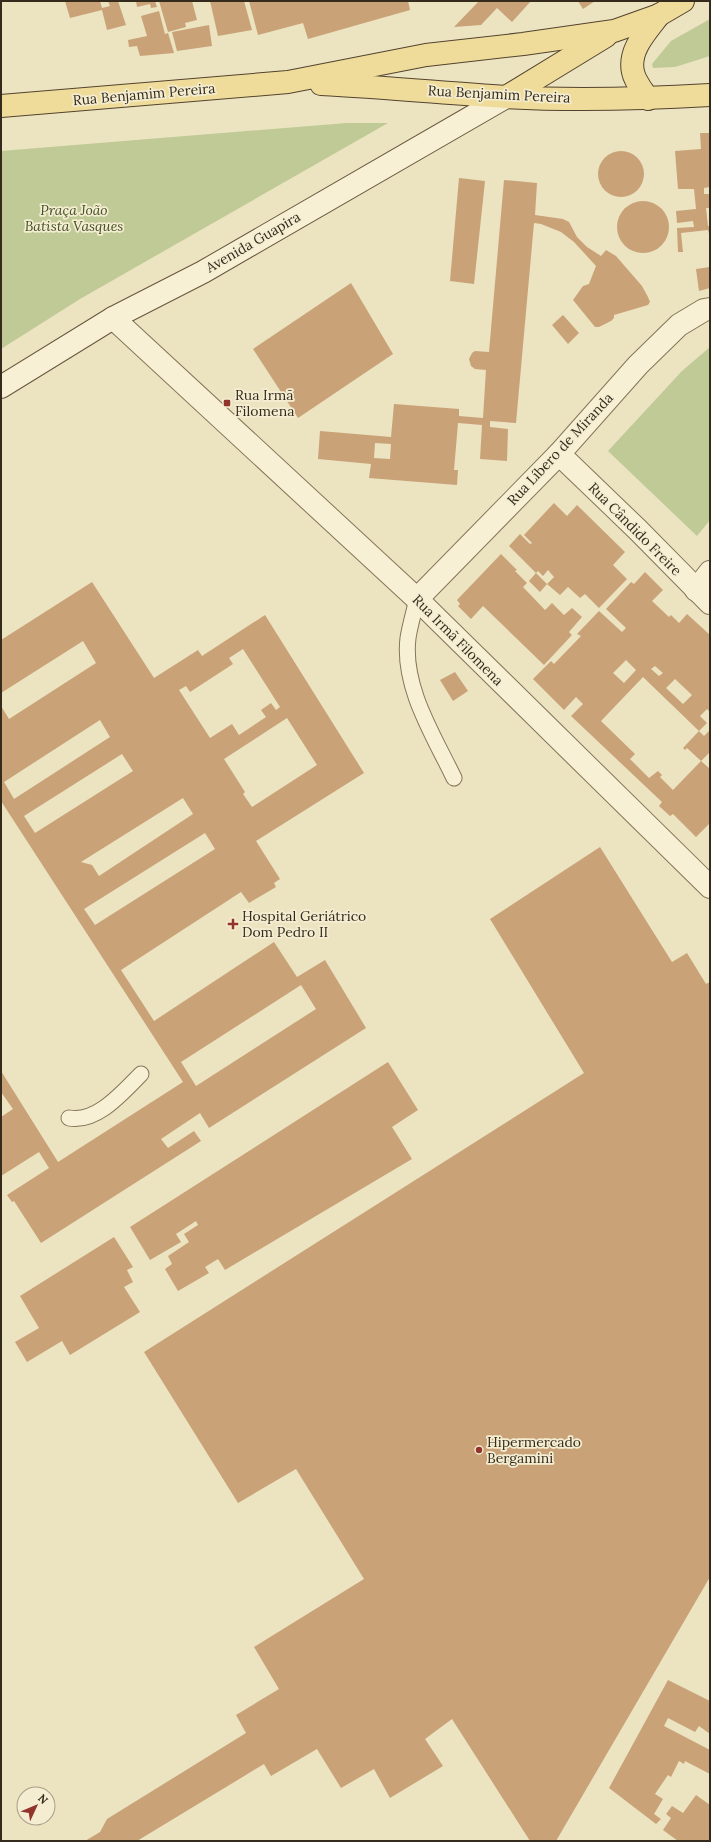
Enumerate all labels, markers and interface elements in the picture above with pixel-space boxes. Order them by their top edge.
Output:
street label: Rua Benjamim Pereira [72,79,216,109]
street label: Rua Benjamim Pereira [427,81,571,107]
park label: Praça João Batista Vasques [25,201,123,235]
street label: Avenida Guapira [202,208,304,277]
place label: Rua Irmã Filomena [235,386,294,420]
street label: Rua Líbero de Miranda [503,389,617,509]
marker: Rua Irmã Filomena [222,398,232,408]
street label: Rua Cândido Freire [585,479,686,580]
street label: Rua Irmã Filomena [409,591,507,689]
place label: Hospital Geriátrico Dom Pedro II [242,907,366,941]
marker: Hospital Geriátrico Dom Pedro II [227,918,239,930]
place label: Hipermercado Bergamini [487,1433,581,1467]
marker: Hipermercado Bergamini [474,1445,484,1455]
north arrow [16,1786,56,1826]
text: N [35,1791,52,1807]

